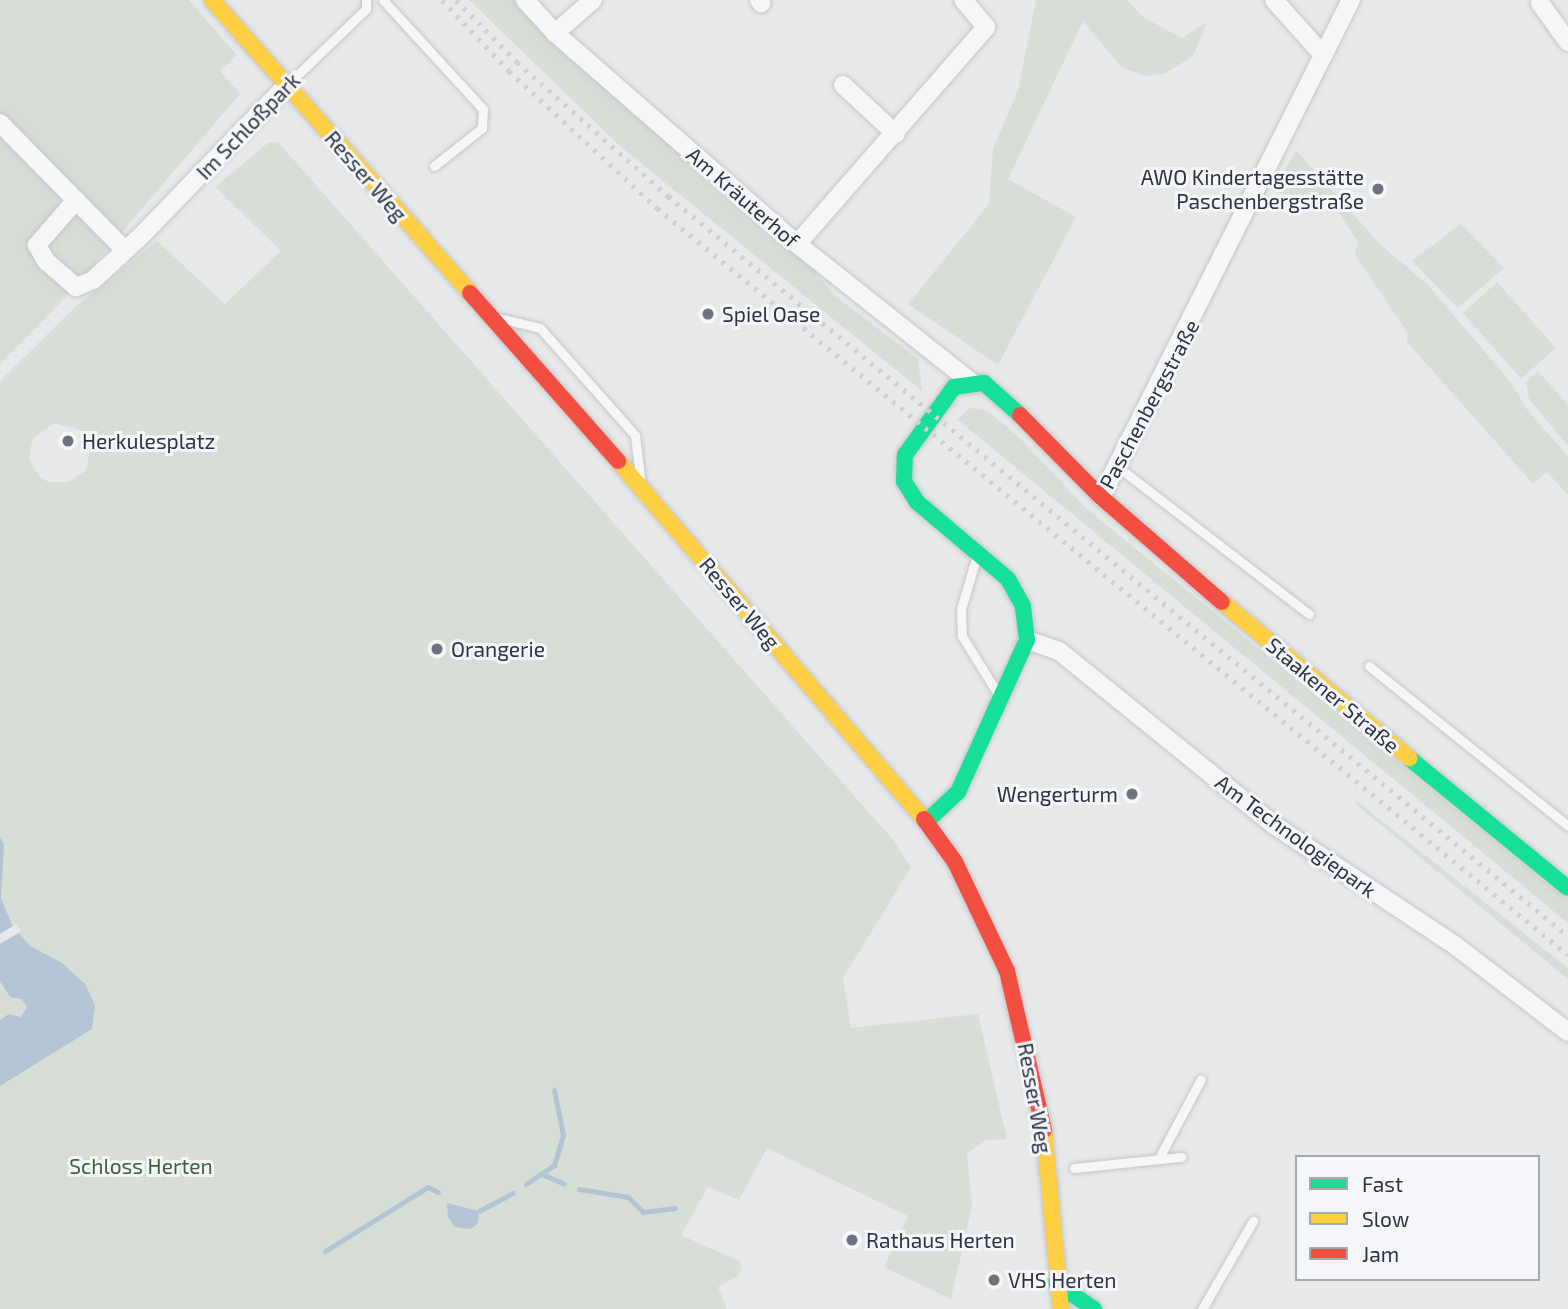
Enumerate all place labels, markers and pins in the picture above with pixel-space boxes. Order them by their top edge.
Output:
place label: AWO Kindertagesstätte Paschenbergstraße [1141,164,1364,214]
marker: AWO Kindertagesstätte Paschenbergstraße [1370,181,1386,197]
place label: Spiel Oase [722,301,821,327]
marker: Spiel Oase [700,306,716,322]
place label: Herkulesplatz [82,428,215,454]
marker: Herkulesplatz [60,433,76,449]
place label: Orangerie [451,636,545,662]
marker: Orangerie [429,641,445,657]
place label: Wengerturm [997,781,1118,807]
marker: Wengerturm [1124,786,1140,802]
place label: Rathaus Herten [866,1227,1015,1253]
marker: Rathaus Herten [844,1232,860,1248]
place label: VHS Herten [1008,1267,1116,1293]
marker: VHS Herten [986,1272,1002,1288]

